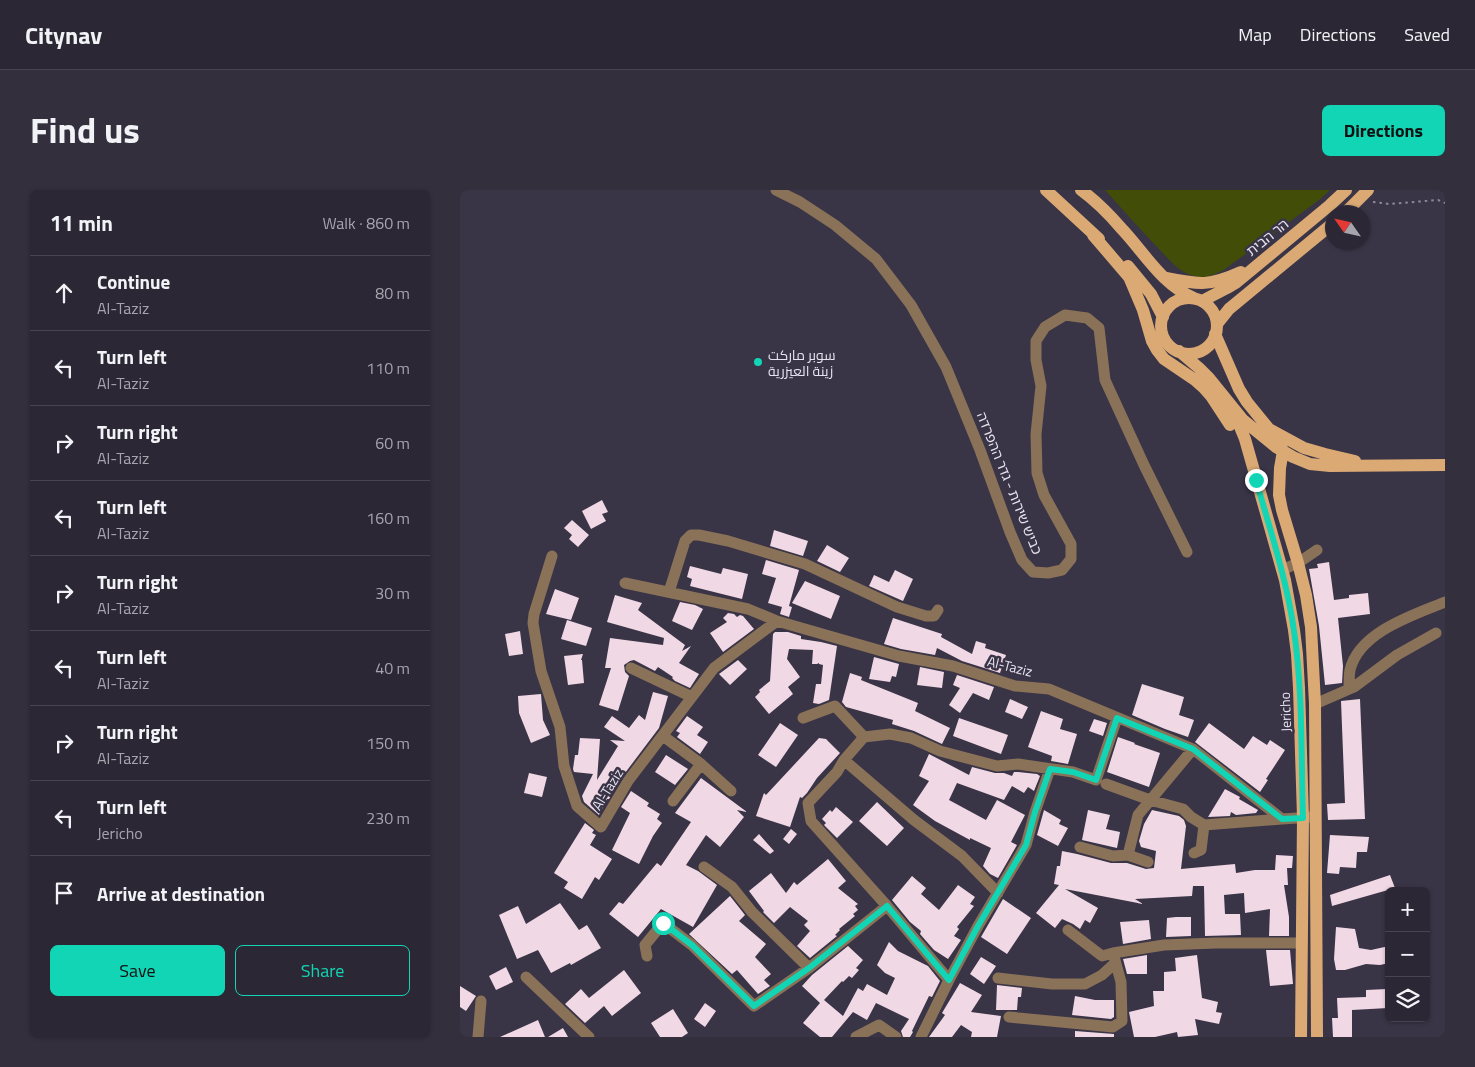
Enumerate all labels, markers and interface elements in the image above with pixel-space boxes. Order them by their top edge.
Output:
text: Citynav [25,17,102,53]
text: Map [1238,21,1272,48]
text: Directions [1300,21,1376,48]
text: Saved [1404,21,1450,48]
text: Find us [30,103,140,157]
button: Directions [1322,105,1445,156]
north arrow [1325,205,1370,250]
text: 11 min [50,207,113,239]
text: Walk · 860 m [322,211,410,235]
street label: הר הבית [1241,213,1293,261]
text: Continue [97,267,170,296]
icon: ahead [50,279,78,307]
text: 80 m [375,281,410,305]
text: Al-Taziz [97,296,149,320]
text: Turn left [97,342,167,371]
place label: سوبر ماركت زينة العيزرية [768,344,836,381]
icon: left [50,354,78,382]
text: 110 m [366,356,410,380]
marker: سوبر ماركت زينة العيزرية [752,356,764,368]
text: Al-Taziz [97,371,149,395]
street label: כביש שירות - גדר ההפרדה [972,408,1048,558]
text: Turn right [97,417,178,446]
icon: right [50,429,78,457]
text: 60 m [375,431,410,455]
text: Al-Taziz [97,446,149,470]
route end [1245,469,1268,492]
text: Turn left [97,492,167,521]
icon: left [50,504,78,532]
text: 160 m [366,506,410,530]
text: Al-Taziz [97,521,149,545]
text: Turn right [97,567,178,596]
icon: right [50,579,78,607]
text: 30 m [375,581,410,605]
text: Al-Taziz [97,596,149,620]
text: Turn left [97,642,167,671]
street label: Al-Taziz [985,650,1035,682]
icon: left [50,654,78,682]
text: 40 m [375,656,410,680]
text: Al-Taziz [97,671,149,695]
street label: Jericho [1274,692,1296,732]
text: Turn right [97,717,178,746]
icon: right [50,729,78,757]
text: 150 m [366,731,410,755]
text: Al-Taziz [97,746,149,770]
street label: Al-Taziz [586,764,628,814]
text: Turn left [97,792,167,821]
icon: left [50,804,78,832]
text: 230 m [366,806,410,830]
text: Jericho [97,821,143,845]
icon: arrive [50,879,78,907]
text: Arrive at destination [97,879,265,908]
map controls [1385,887,1430,1022]
button: + [1385,887,1430,932]
route start [652,912,675,935]
button: − [1385,932,1430,977]
button: Save [50,945,225,996]
button: Share [235,945,410,996]
button: layers [1385,977,1430,1022]

